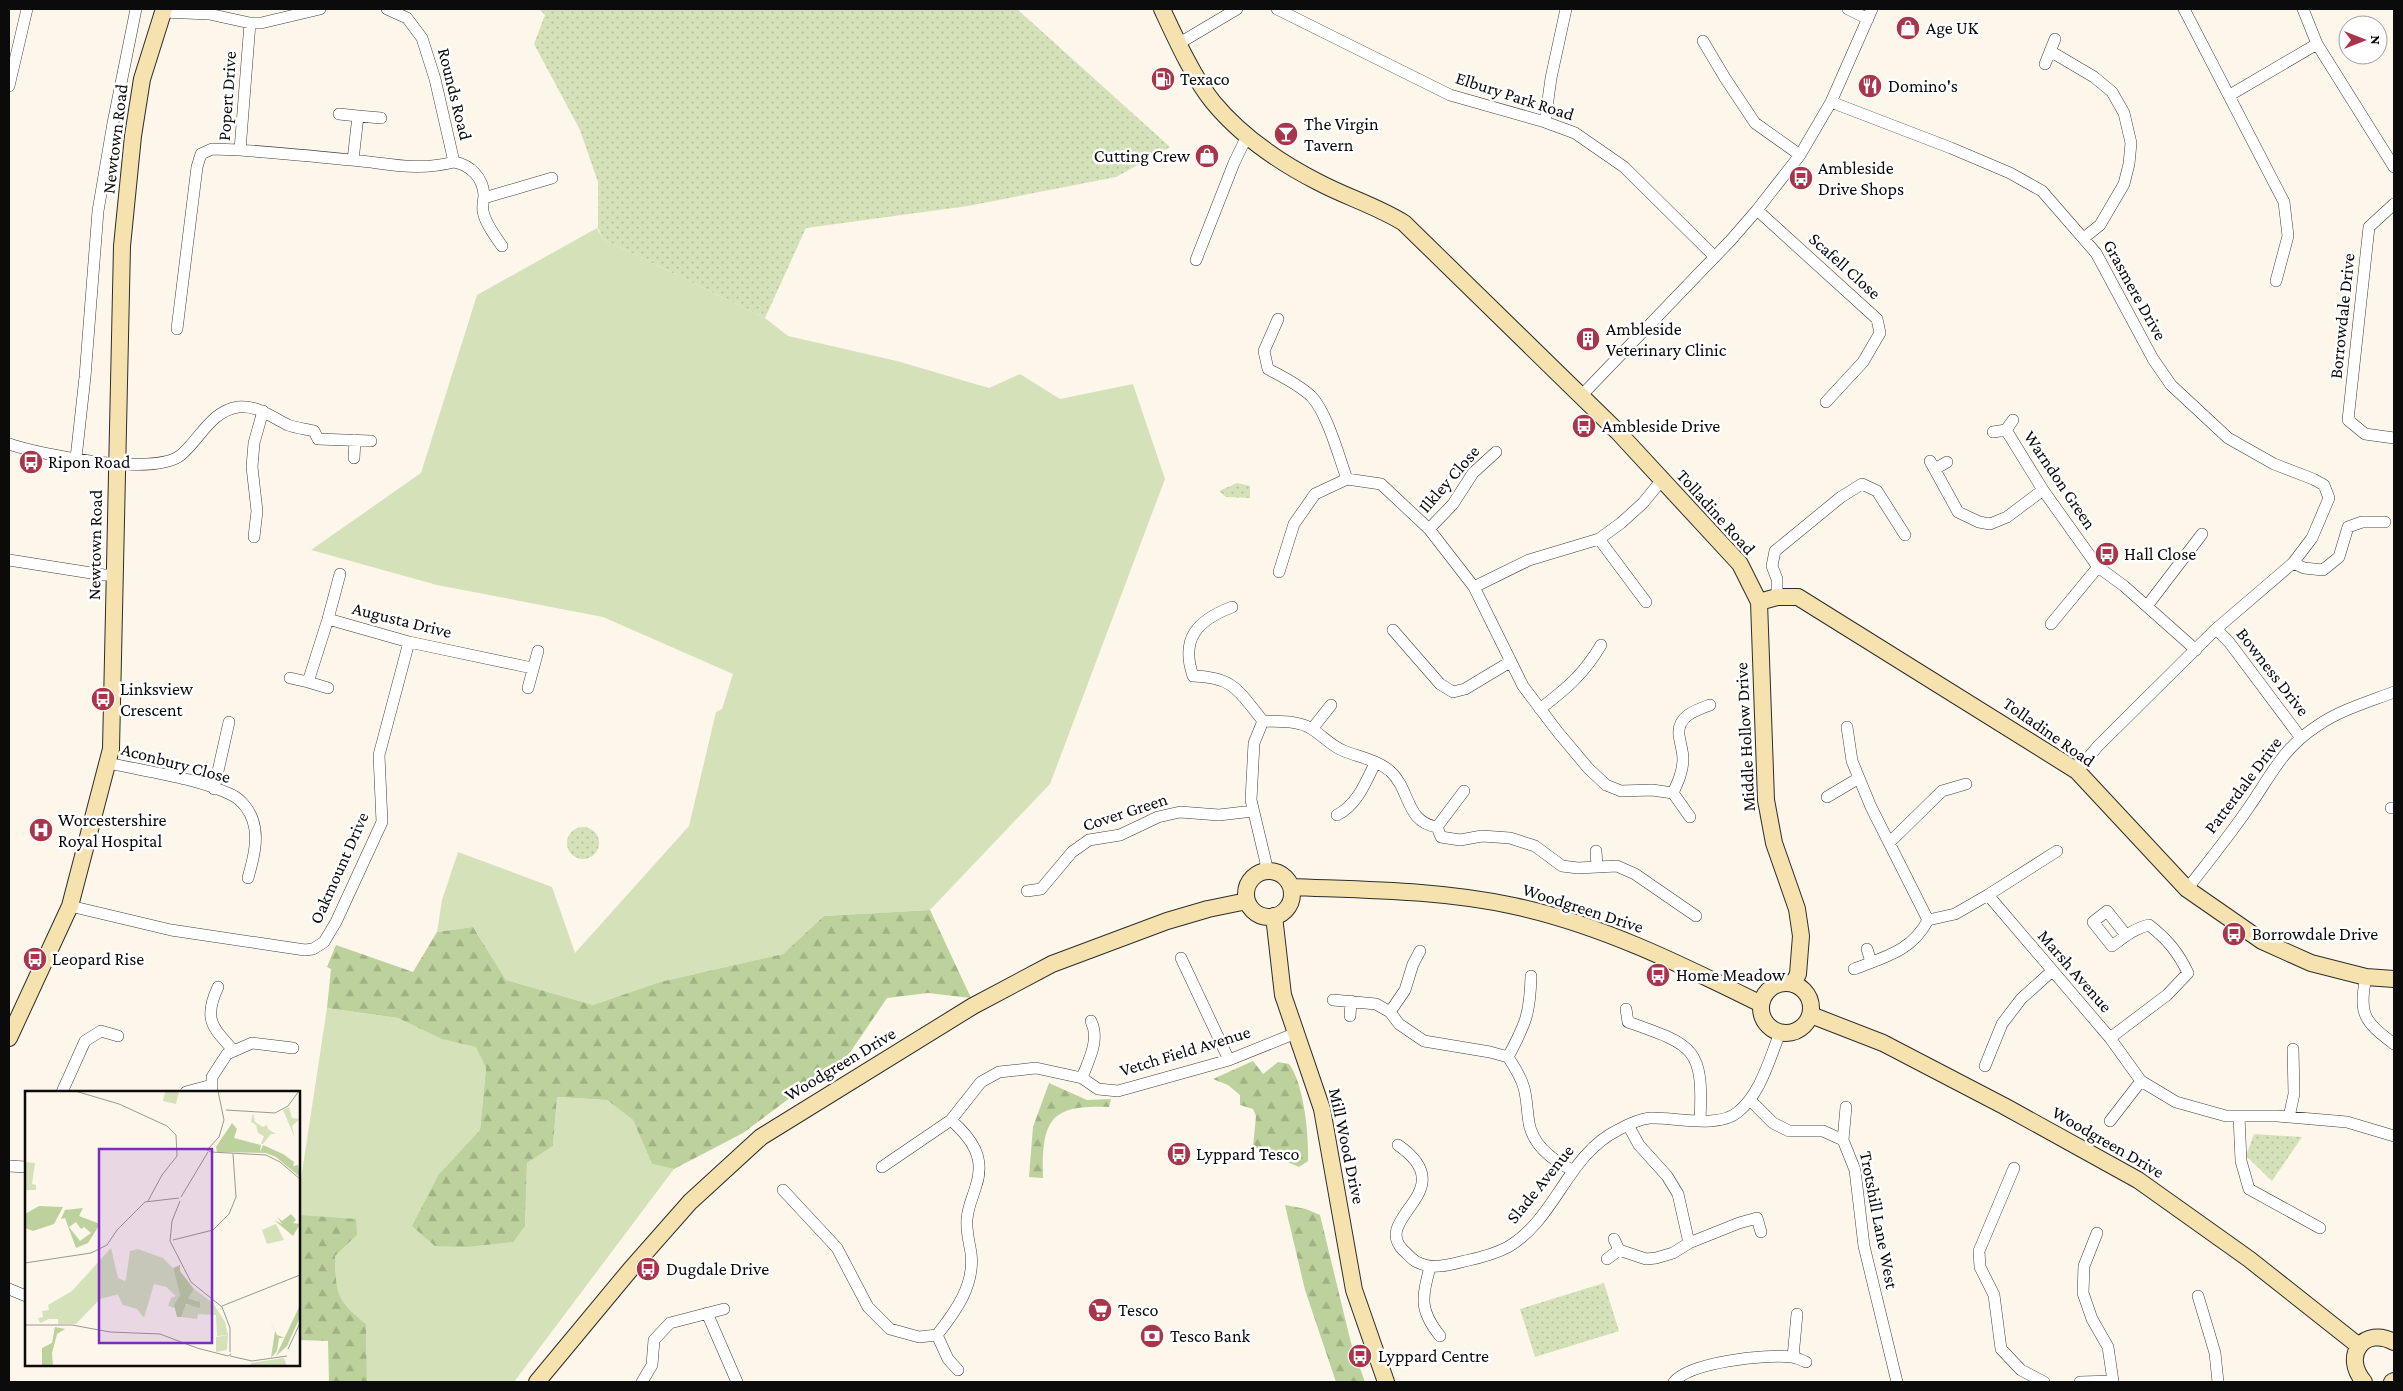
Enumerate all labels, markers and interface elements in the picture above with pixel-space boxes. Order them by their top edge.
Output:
shop icon: Age UK [1895,15,1921,41]
north arrow [2338,15,2388,65]
place label: Age UK [1926,18,1979,38]
text: N [2368,35,2384,45]
street label: Rounds Road [434,46,476,143]
street label: Popert Drive [214,50,240,142]
fuel station icon: Texaco [1150,66,1176,92]
street label: Elbury Park Road [1453,67,1577,125]
place label: Texaco [1180,69,1230,89]
restaurant icon: Domino's [1857,73,1883,99]
place label: Domino's [1888,76,1958,96]
street label: Newtown Road [98,82,132,195]
place label: The Virgin Tavern [1304,114,1379,155]
bar icon: The Virgin Tavern [1273,121,1299,147]
shop icon: Cutting Crew [1194,143,1220,169]
place label: Cutting Crew [1094,146,1191,166]
place label: Ambleside Drive Shops [1818,158,1904,199]
bus stop icon: Ambleside Drive Shops [1788,165,1814,191]
street label: Scafell Close [1805,229,1885,303]
street label: Grasmere Drive [2099,236,2171,344]
street label: Borrowdale Drive [2325,252,2359,380]
place label: Ambleside Veterinary Clinic [1606,319,1727,360]
building icon: Ambleside Veterinary Clinic [1575,326,1601,352]
bus stop icon: Ambleside Drive [1571,413,1597,439]
place label: Ambleside Drive [1602,416,1720,436]
street label: Warndon Green [2020,427,2100,533]
street label: Ilkley Close [1414,441,1484,517]
bus stop icon: Ripon Road [18,449,44,475]
place label: Ripon Road [48,452,131,472]
street label: Tolladine Road [1673,465,1760,559]
street label: Newtown Road [84,489,106,600]
bus stop icon: Hall Close [2094,541,2120,567]
place label: Hall Close [2124,544,2196,564]
street label: Augusta Drive [350,598,454,642]
street label: Bowness Drive [2232,624,2314,720]
street label: Middle Hollow Drive [1731,662,1759,812]
place label: Linksview Crescent [120,679,194,720]
bus stop icon: Linksview Crescent [90,686,116,712]
street label: Tolladine Road [1999,693,2099,771]
street label: Patterdale Drive [2200,733,2286,837]
street label: Aconbury Close [119,739,233,787]
street label: Cover Green [1080,789,1170,835]
street label: Oakmount Drive [305,809,373,927]
place label: Worcestershire Royal Hospital [58,810,167,851]
hospital icon: Worcestershire Royal Hospital [28,817,54,843]
street label: Woodgreen Drive [1520,879,1646,937]
bus stop icon: Borrowdale Drive [2221,921,2247,947]
place label: Borrowdale Drive [2252,924,2378,944]
street label: Marsh Avenue [2034,926,2116,1016]
bus stop icon: Leopard Rise [22,946,48,972]
place label: Leopard Rise [52,949,144,969]
bus stop icon: Home Meadow [1645,962,1671,988]
place label: Home Meadow [1676,965,1786,985]
street label: Vetch Field Avenue [1117,1022,1253,1080]
street label: Woodgreen Drive [781,1023,899,1105]
street label: Mill Wood Drive [1325,1086,1369,1206]
inset map [25,1091,300,1366]
street label: Woodgreen Drive [2049,1102,2168,1182]
bus stop icon: Lyppard Tesco [1166,1141,1192,1167]
street label: Slade Avenue [1502,1141,1578,1227]
place label: Lyppard Tesco [1196,1144,1299,1164]
street label: Trotshill Lane West [1856,1149,1902,1292]
bus stop icon: Dugdale Drive [635,1256,661,1282]
place label: Dugdale Drive [666,1259,769,1279]
supermarket icon: Tesco [1087,1297,1113,1323]
place label: Tesco [1118,1300,1158,1320]
bank icon: Tesco Bank [1139,1323,1165,1349]
place label: Tesco Bank [1170,1326,1251,1346]
bus stop icon: Lyppard Centre [1347,1343,1373,1369]
place label: Lyppard Centre [1378,1346,1489,1366]

